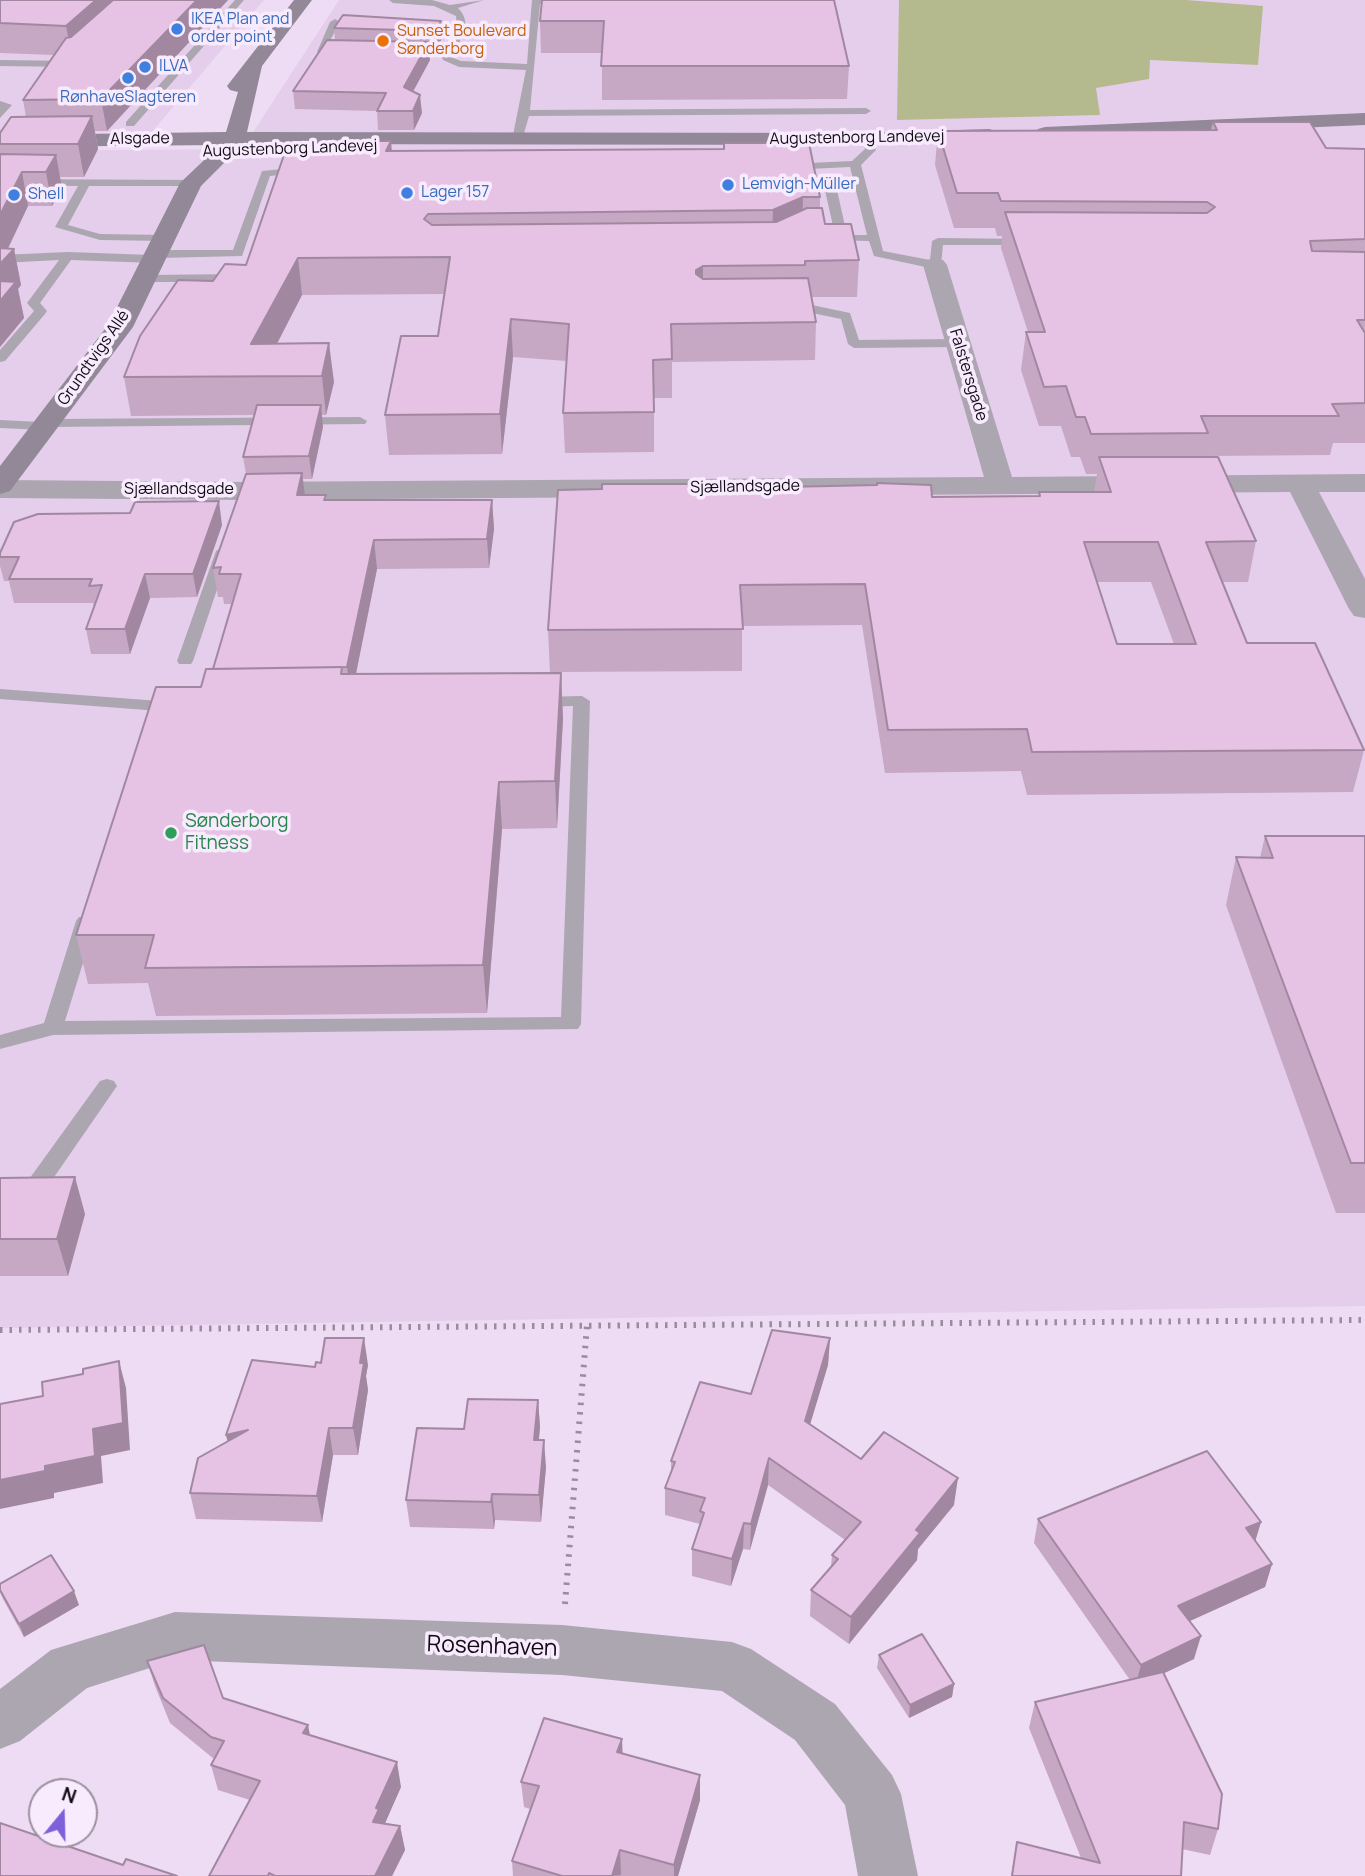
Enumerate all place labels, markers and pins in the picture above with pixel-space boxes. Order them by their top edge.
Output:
place label: IKEA Plan and order point [191,10,289,48]
marker: IKEA Plan and order point [169,21,185,37]
place label: Sunset Boulevard Sønderborg [397,22,526,60]
marker: Sunset Boulevard Sønderborg [375,33,391,49]
place label: ILVA [159,57,188,77]
marker: ILVA [137,59,153,75]
marker: RønhaveSlagteren [120,70,136,86]
place label: RønhaveSlagteren [60,88,196,108]
place label: Lemvigh-Müller [742,175,856,195]
marker: Lemvigh-Müller [720,177,736,193]
place label: Lager 157 [421,183,489,203]
place label: Shell [28,185,64,205]
marker: Lager 157 [399,185,415,201]
marker: Shell [6,187,22,203]
place label: Sønderborg Fitness [185,811,289,855]
marker: Sønderborg Fitness [163,825,179,841]

